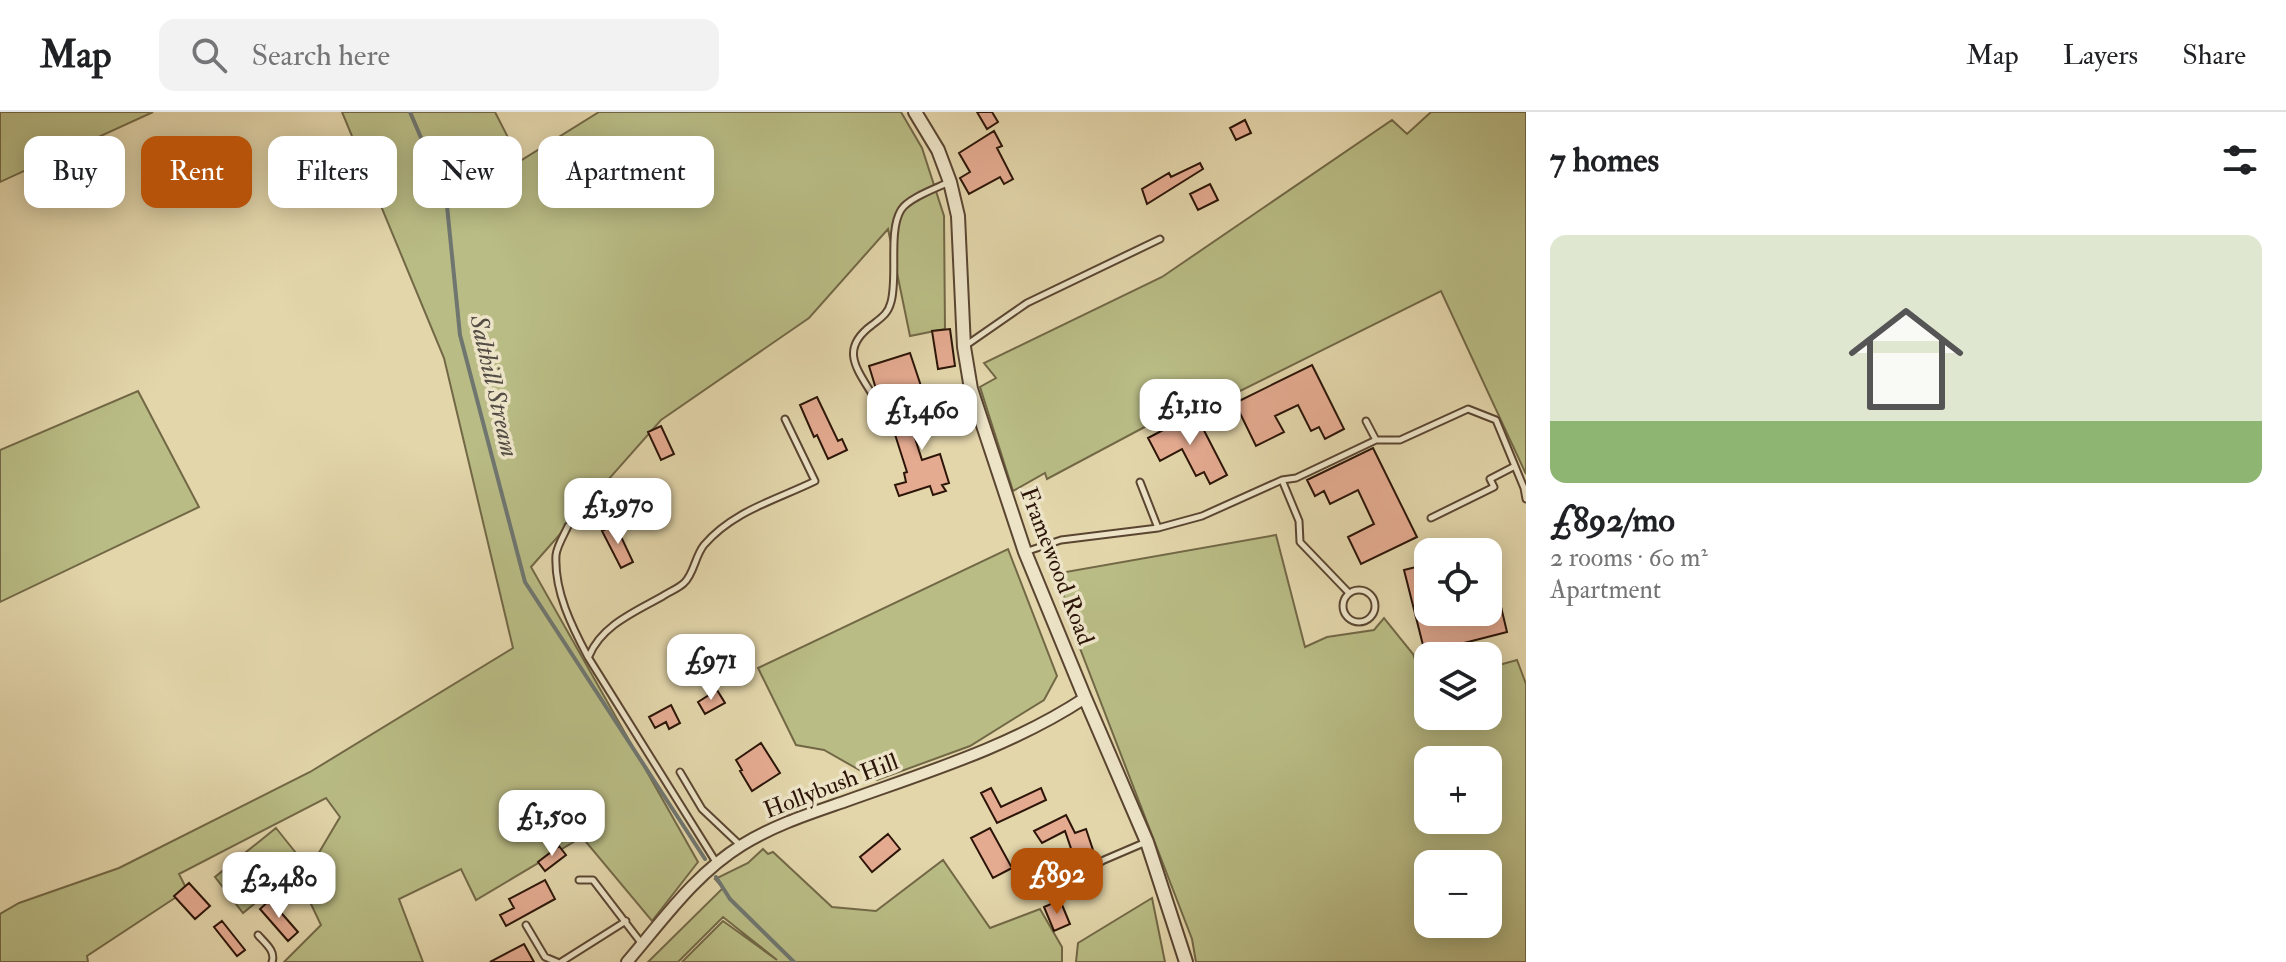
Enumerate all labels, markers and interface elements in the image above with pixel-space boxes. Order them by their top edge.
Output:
search box [159,19,719,91]
text: Map [40,31,111,79]
icon: search [187,33,231,77]
text: Search here [251,37,390,74]
text: Map [1966,38,2019,73]
text: Layers [2063,38,2138,73]
text: Share [2182,38,2246,73]
chip: Buy [24,136,125,208]
chip: Rent [141,136,252,208]
chip: Filters [268,136,397,208]
chip: New [413,136,522,208]
chip: Apartment [538,136,714,208]
icon: filters [2218,138,2262,182]
text: 7 homes [1550,139,1659,182]
icon: home [1834,287,1978,431]
water label: Salthill Stream [462,311,526,460]
pin: £1,110 [1125,379,1255,447]
pin: £1,460 [857,384,987,452]
text: £1,110 [1158,389,1222,421]
text: £1,460 [885,394,959,426]
pin: £1,970 [553,478,683,546]
street label: Framewood Road [1013,483,1101,650]
text: £1,970 [582,488,654,520]
text: £892/mo [1550,499,1675,542]
map controls [1414,538,1502,938]
button: locate [1414,538,1502,626]
text: 2 rooms · 60 m² [1550,542,1708,574]
text: Apartment [1550,574,1661,606]
pin: £971 [664,634,758,702]
button: layers [1414,642,1502,730]
text: £971 [685,644,737,676]
street label: Hollybush Hill [759,746,903,826]
button: + [1414,746,1502,834]
pin: £1,500 [487,790,617,858]
text: £1,500 [517,800,587,832]
pin: £892 [1010,848,1104,916]
button: − [1414,850,1502,938]
pin: £2,480 [214,852,344,920]
text: £892 [1029,858,1085,890]
text: £2,480 [241,862,318,894]

